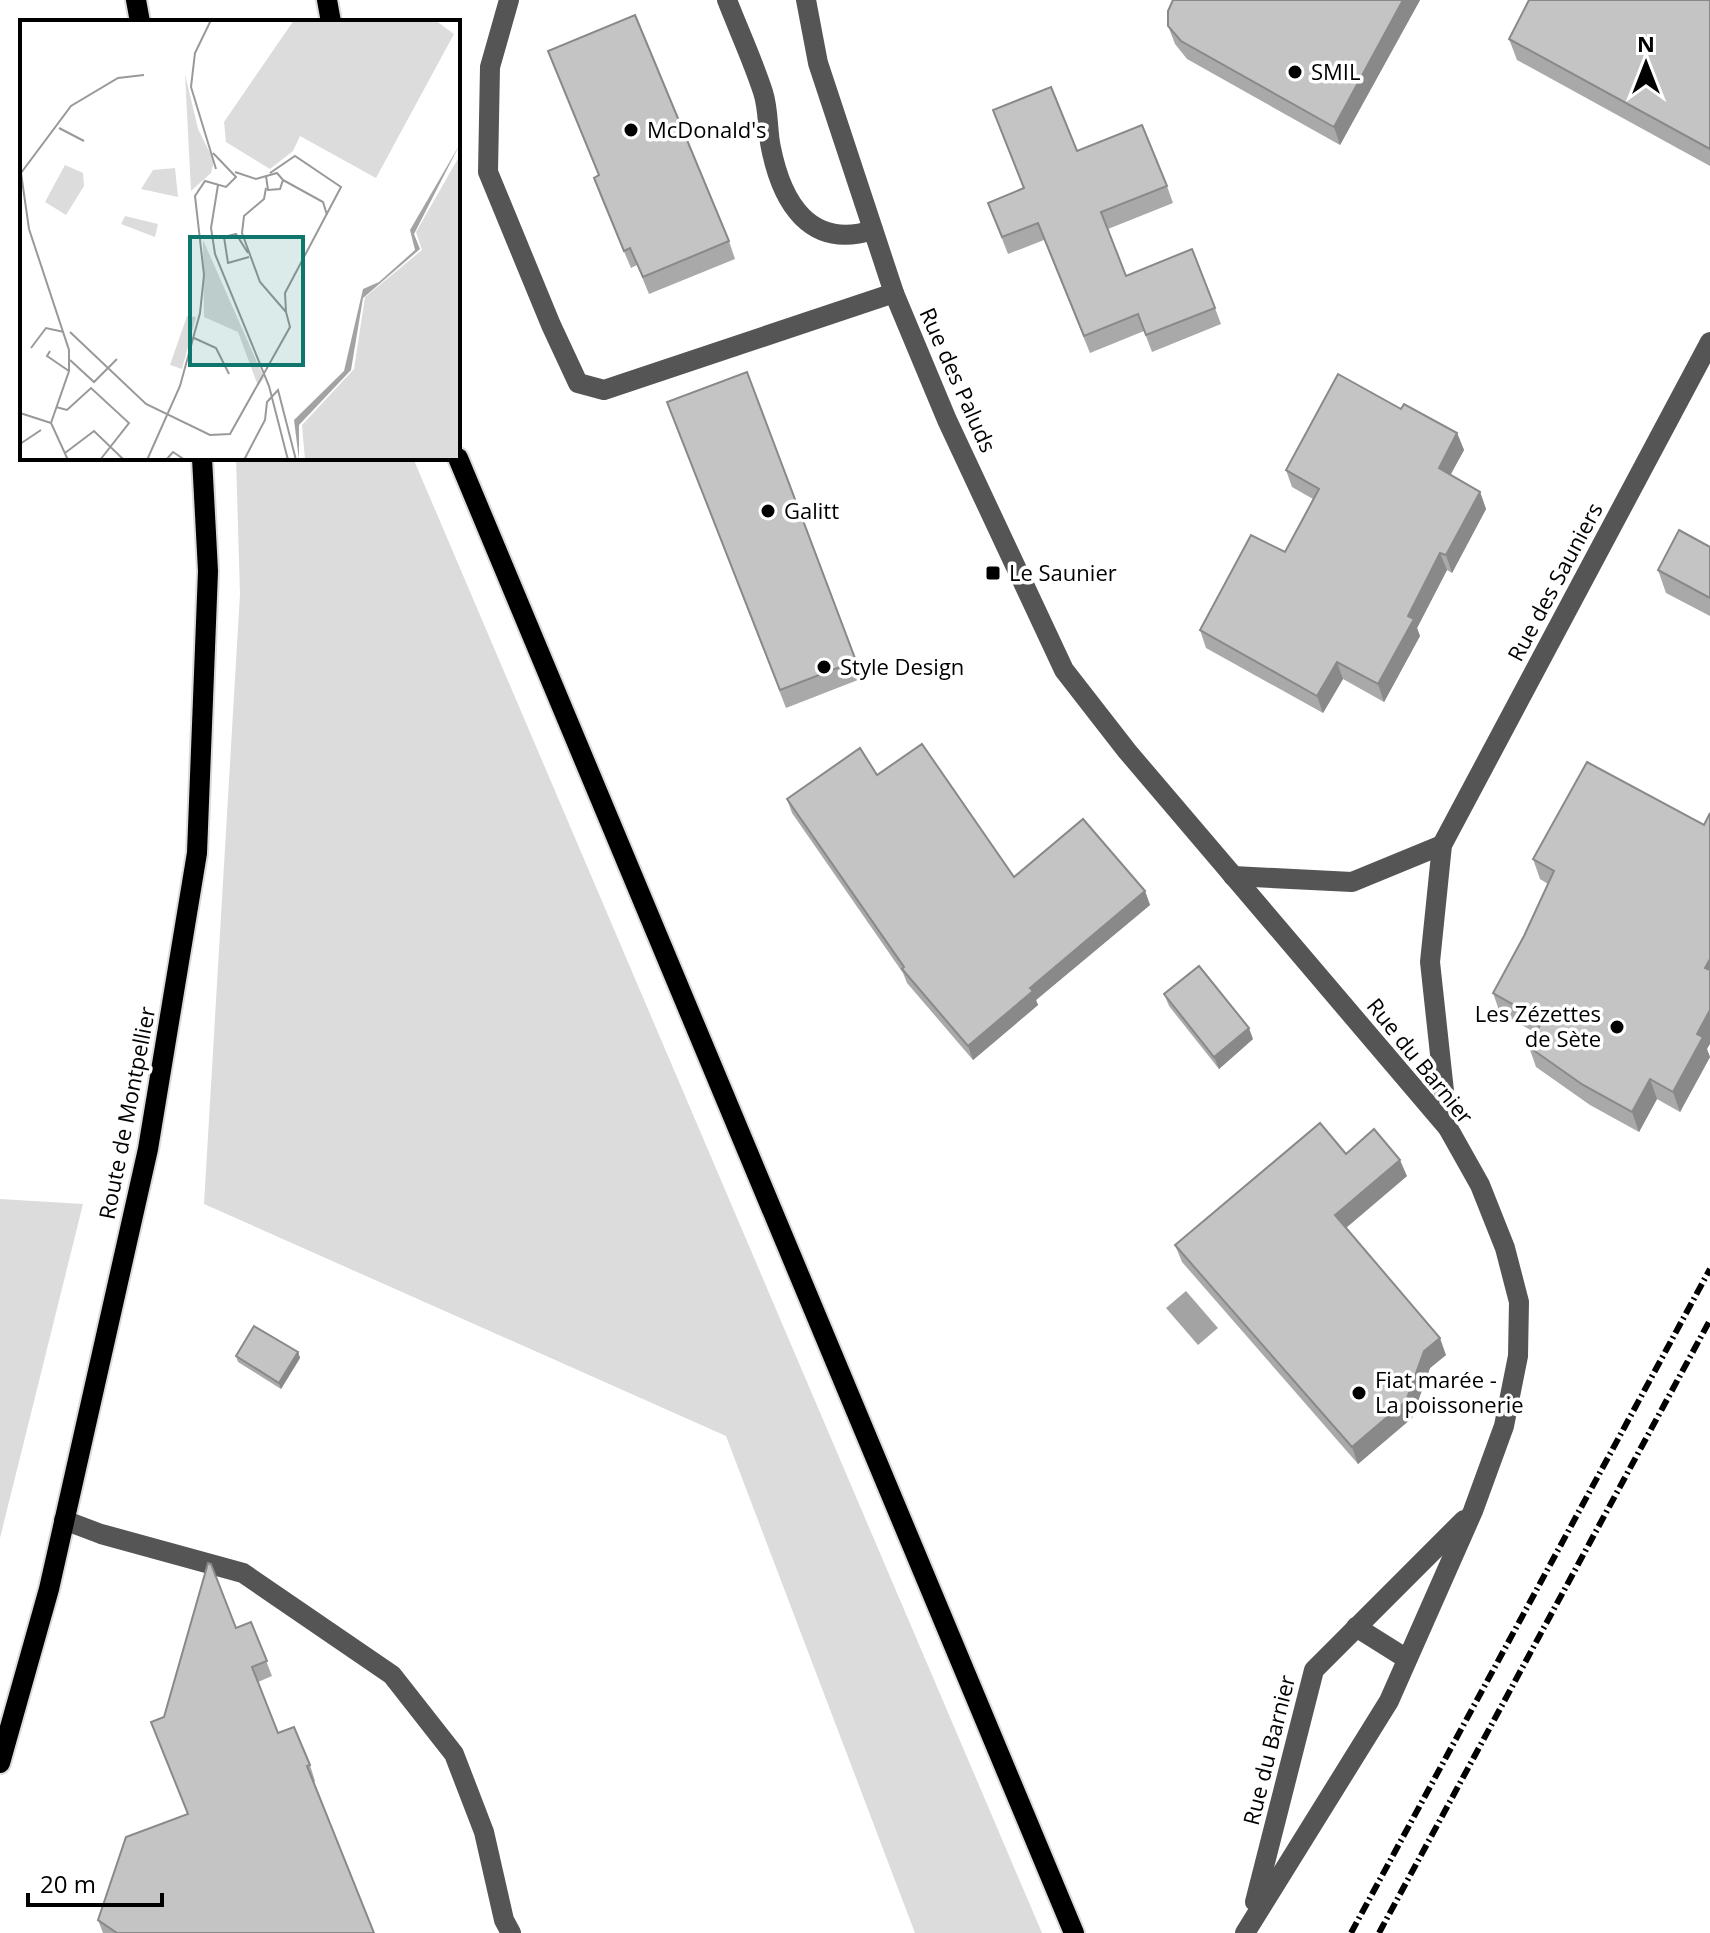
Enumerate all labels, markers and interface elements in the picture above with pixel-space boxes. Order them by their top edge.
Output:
inset map [20,20,460,460]
north arrow [1606,24,1686,104]
text: N [1637,28,1655,58]
place label: SMIL [1311,56,1360,86]
marker: SMIL [1286,63,1304,81]
place label: McDonald's [647,114,767,144]
marker: McDonald's [622,121,640,139]
street label: Rue des Paluds [914,302,1004,457]
place label: Galitt [784,495,839,525]
street label: Rue des Sauniers [1500,497,1609,666]
marker: Galitt [759,502,777,520]
place label: Le Saunier [1009,557,1117,587]
marker: Le Saunier [984,564,1002,582]
place label: Style Design [840,651,964,681]
marker: Style Design [815,658,833,676]
street label: Rue du Barnier [1361,991,1481,1130]
place label: Les Zézettes de Sète [1475,998,1601,1053]
street label: Route de Montpellier [91,1004,161,1222]
marker: Les Zézettes de Sète [1608,1018,1626,1036]
place label: Fiat marée - La poissonerie [1375,1364,1524,1419]
marker: Fiat marée - La poissonerie [1350,1384,1368,1402]
street label: Rue du Barnier [1235,1672,1301,1828]
scale bar [28,1857,162,1907]
text: 20 m [40,1867,96,1900]

